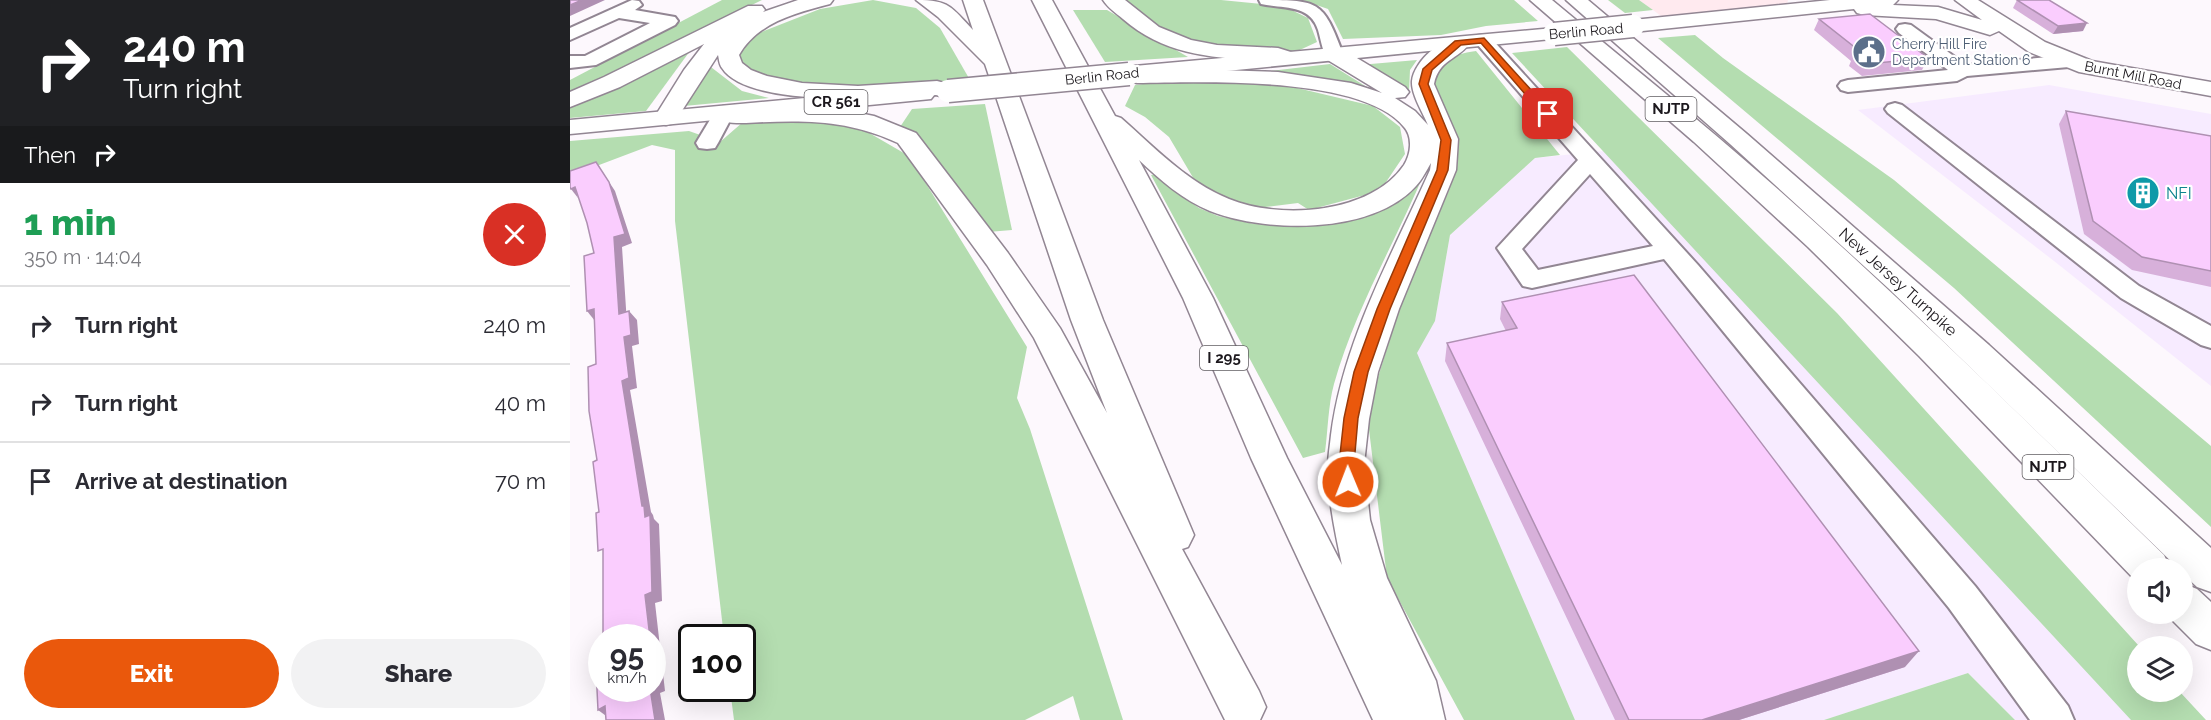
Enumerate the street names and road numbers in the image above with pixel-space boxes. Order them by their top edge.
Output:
street label: Berlin Road [1548,20,1624,42]
street label: Burnt Mill Road [2083,58,2183,92]
street label: Berlin Road [1064,64,1140,88]
road number: CR 561 [804,90,868,114]
road number: NJTP [1646,97,1696,121]
street label: New Jersey Turnpike [1835,224,1961,340]
road number: I 295 [1200,346,1248,370]
road number: NJTP [2022,455,2074,479]

